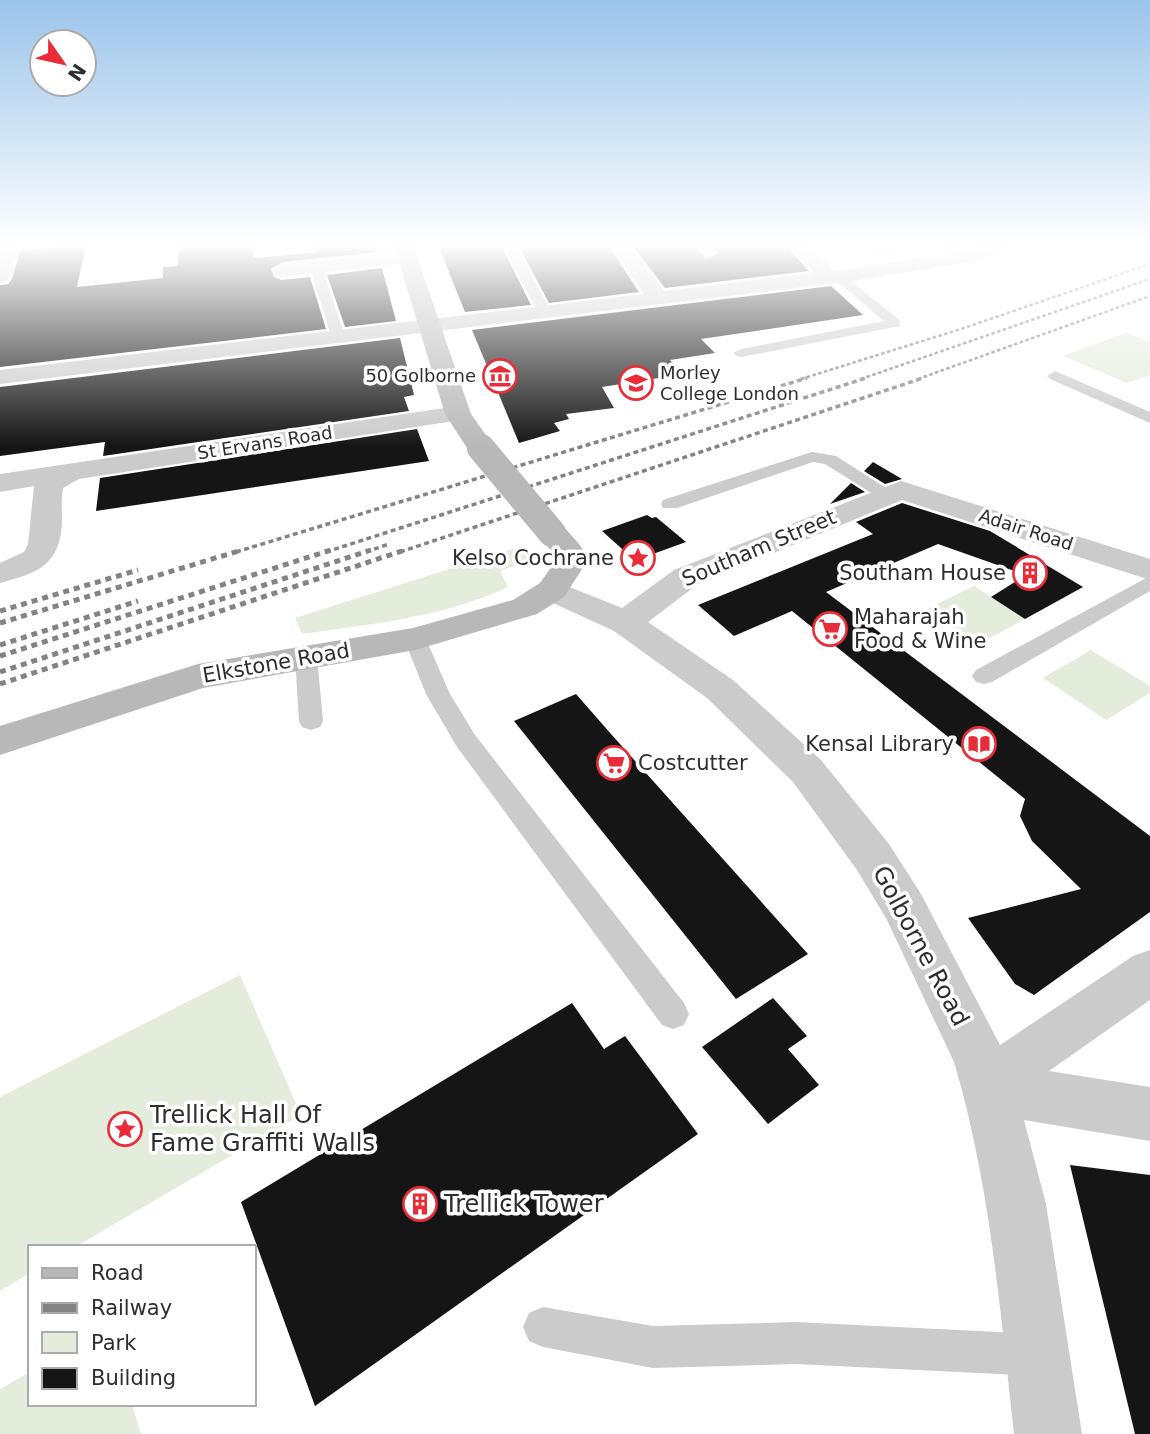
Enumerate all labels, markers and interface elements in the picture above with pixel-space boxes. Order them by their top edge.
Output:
north arrow [28,28,98,98]
text: N [64,60,91,85]
museum icon: 50 Golborne [481,357,519,395]
place label: Morley College London [660,362,799,404]
school or university icon: Morley College London [617,364,655,402]
place label: 50 Golborne [365,365,476,386]
street label: St Ervans Road [196,421,334,464]
street label: Adair Road [976,504,1076,555]
street label: Southam Street [678,505,840,591]
place icon: Kelso Cochrane [619,539,657,577]
place label: Kelso Cochrane [452,546,614,570]
building icon: Southam House [1011,554,1049,592]
place label: Southam House [839,561,1006,585]
place label: Maharajah Food & Wine [854,605,986,653]
supermarket icon: Maharajah Food & Wine [811,610,849,648]
street label: Elkstone Road [201,638,351,688]
library icon: Kensal Library [960,725,998,763]
place label: Kensal Library [805,732,954,756]
supermarket icon: Costcutter [595,744,633,782]
place label: Costcutter [638,751,748,775]
street label: Golborne Road [867,861,975,1031]
place label: Trellick Hall Of Fame Graffiti Walls [149,1101,375,1157]
place icon: Trellick Hall Of Fame Graffiti Walls [106,1110,144,1148]
building icon: Trellick Tower [401,1185,439,1223]
place label: Trellick Tower [443,1190,604,1218]
legend [28,1245,256,1406]
text: Road [91,1261,144,1285]
text: Railway [91,1296,172,1320]
text: Park [91,1331,137,1355]
text: Building [91,1366,176,1390]

